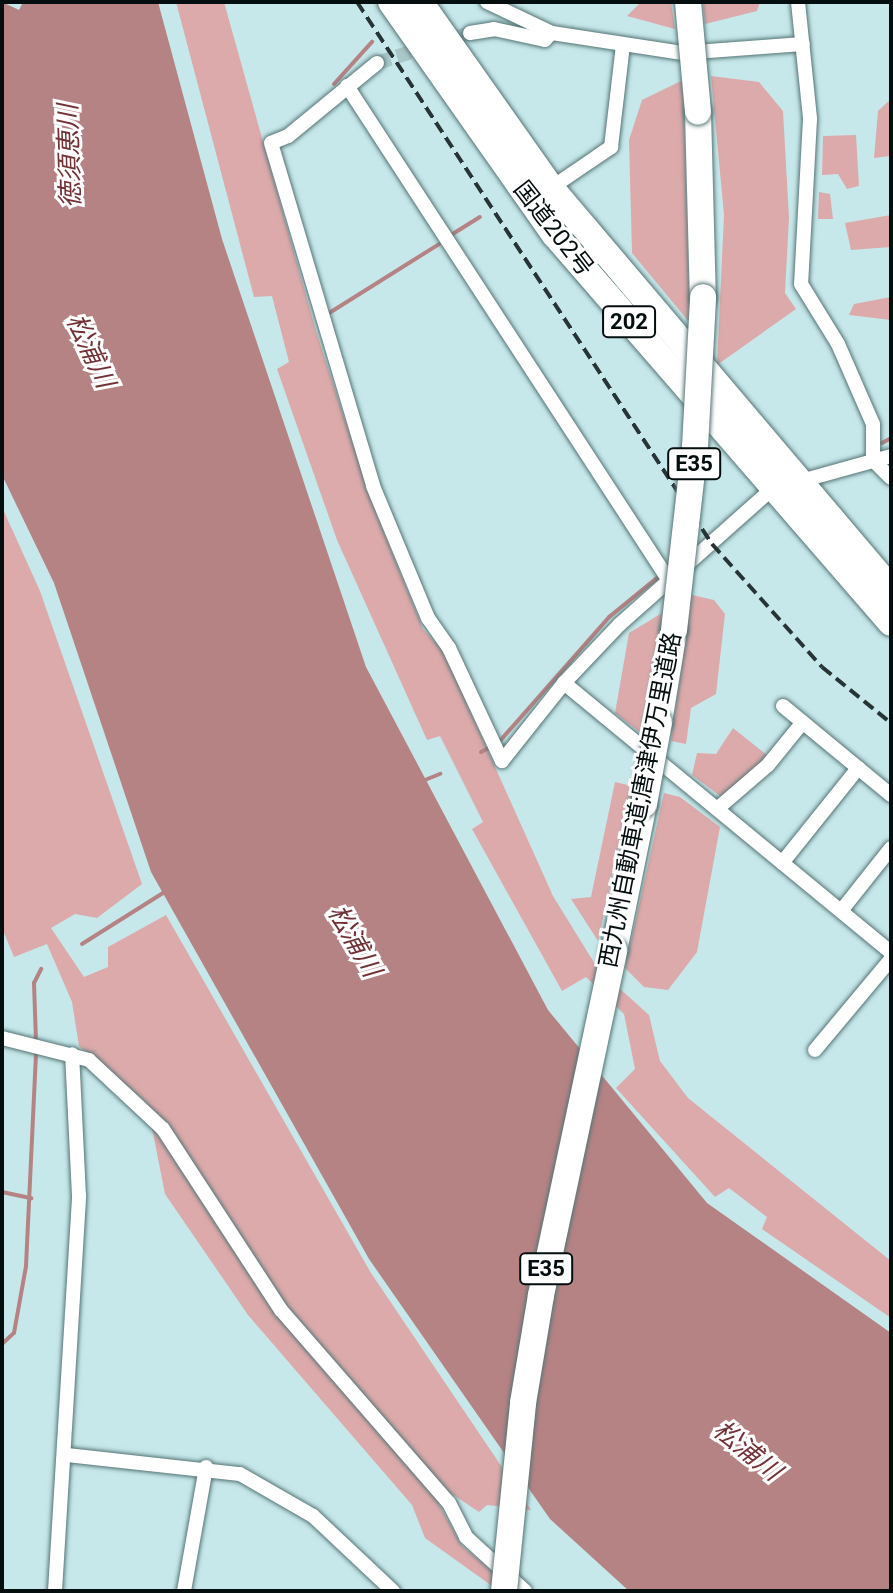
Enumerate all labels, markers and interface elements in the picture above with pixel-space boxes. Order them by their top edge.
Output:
water label: 徳須恵川 [53,103,87,209]
street label: 国道202号 [507,176,599,282]
road number: 202 [601,304,657,340]
water label: 松浦川 [59,309,121,393]
road number: E35 [666,446,722,482]
street label: 西九州自動車道;唐津伊万里道路 [594,630,688,970]
water label: 松浦川 [321,899,387,983]
road number: E35 [518,1251,574,1287]
water label: 松浦川 [707,1414,787,1488]

